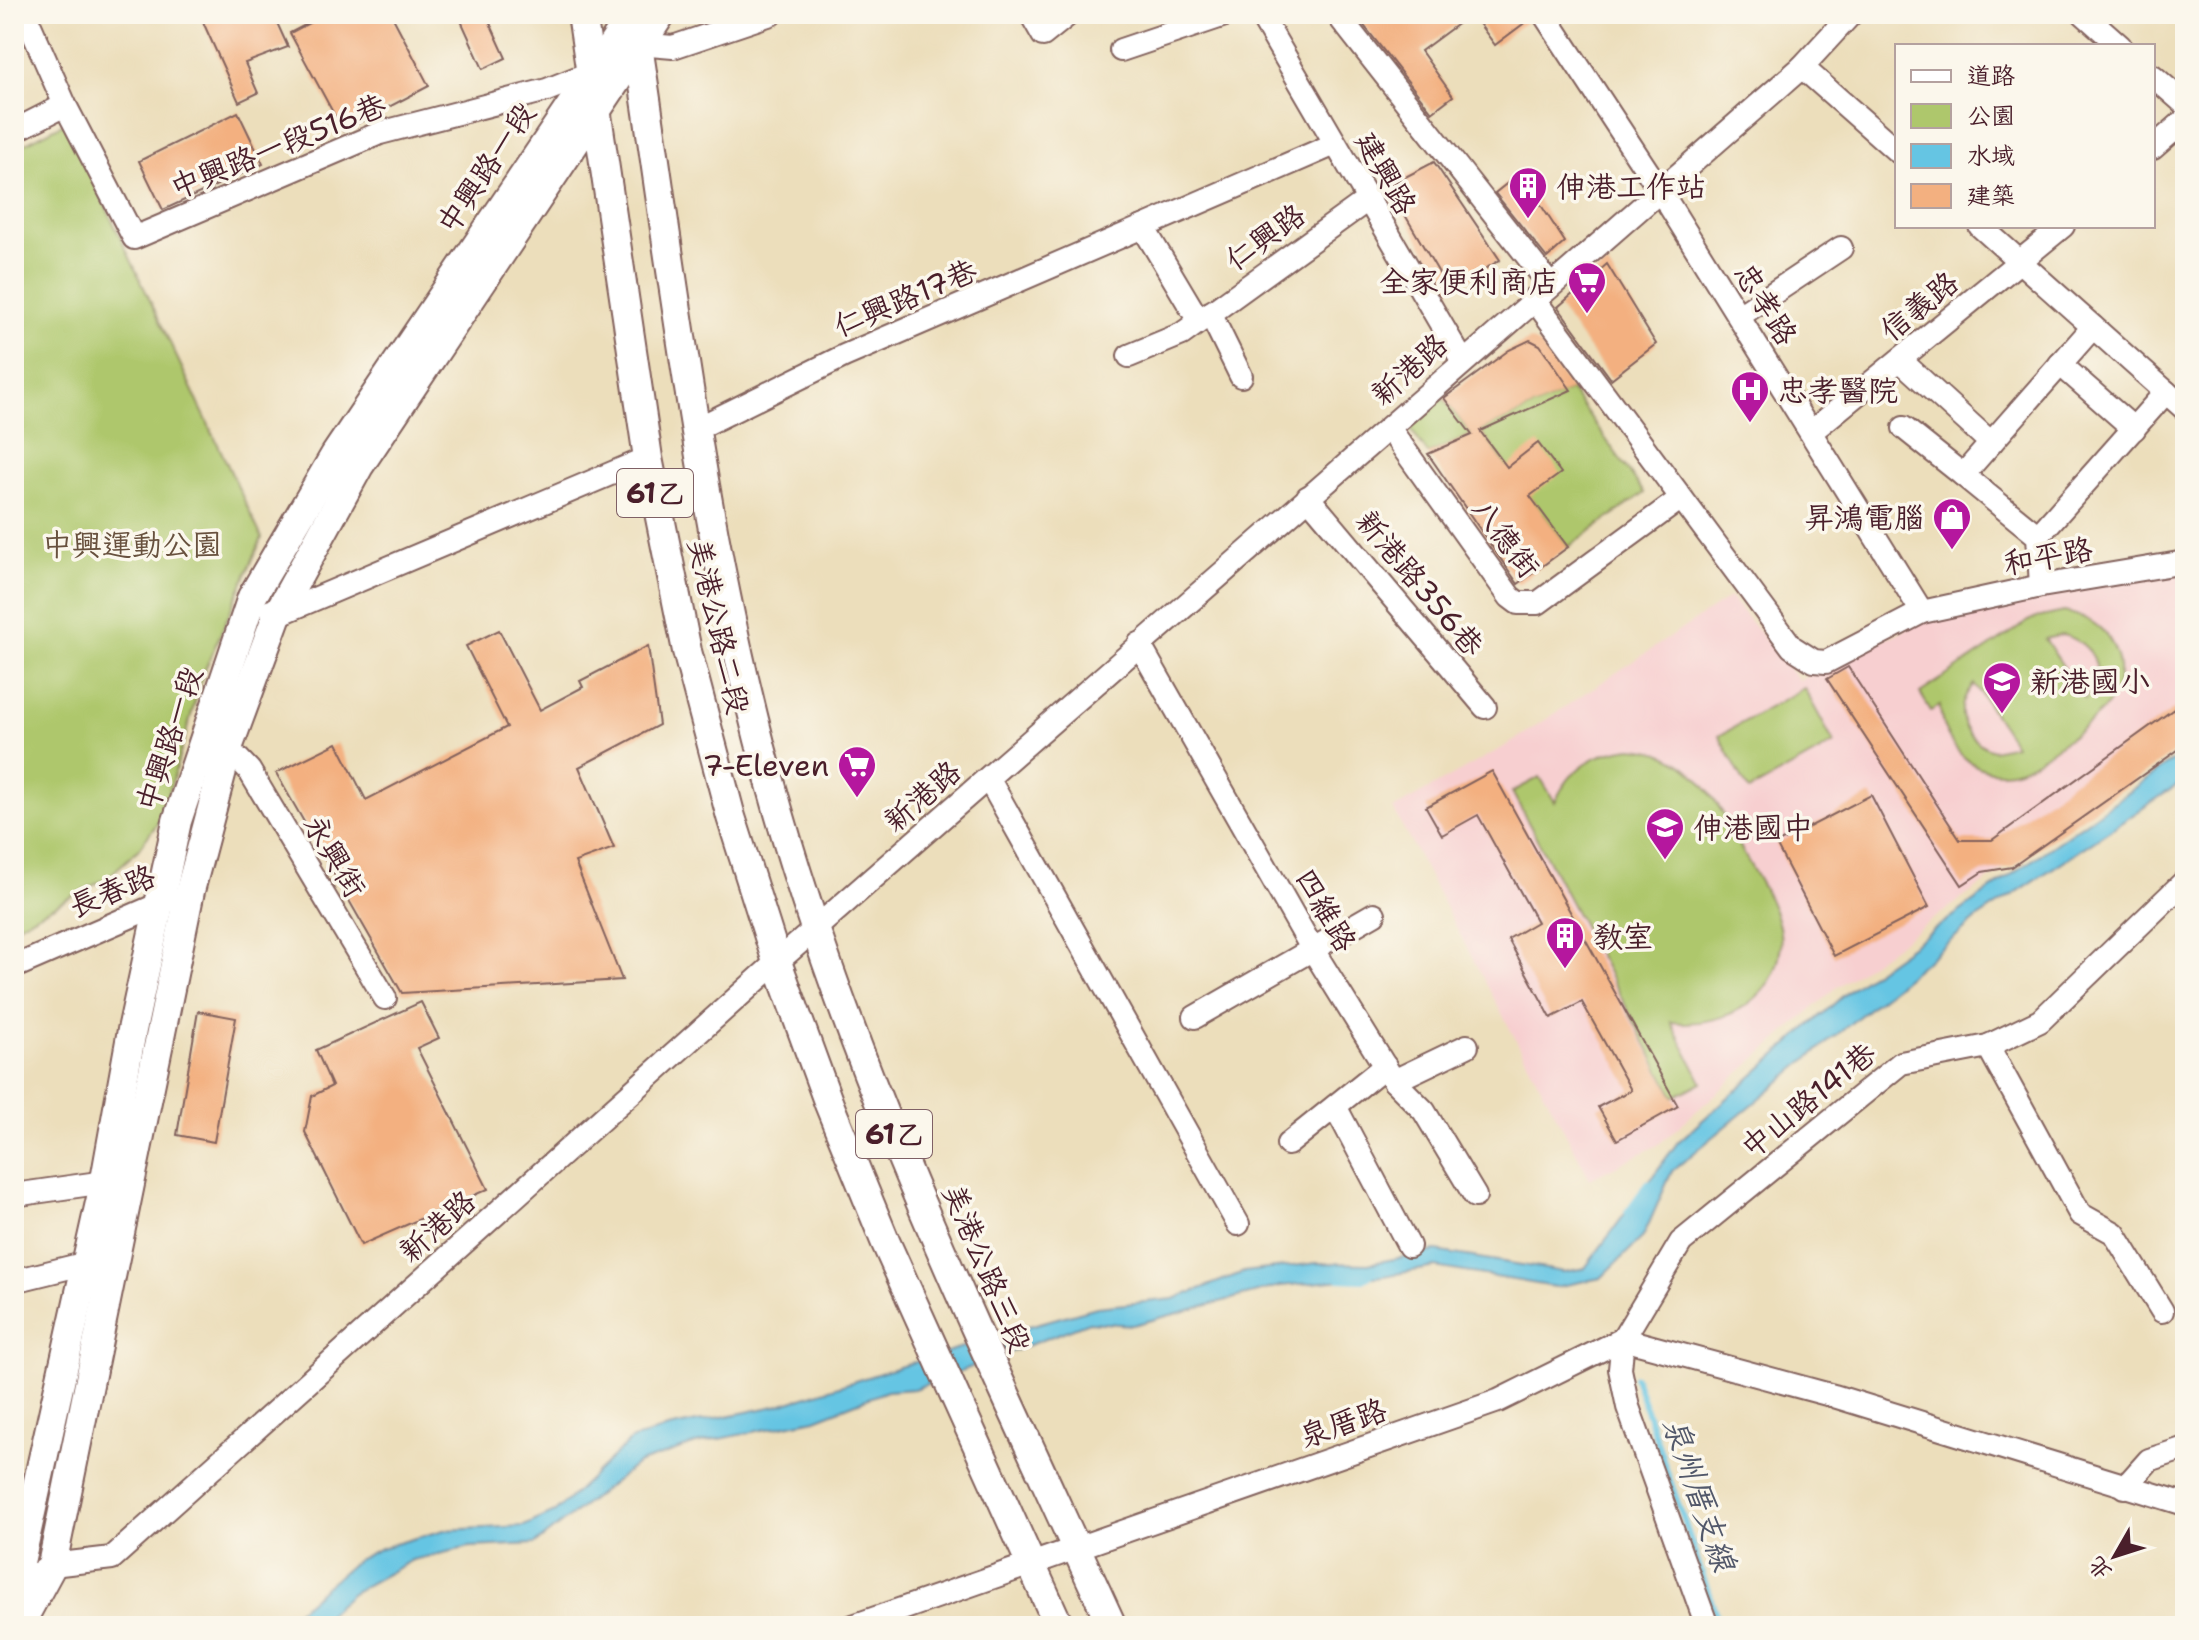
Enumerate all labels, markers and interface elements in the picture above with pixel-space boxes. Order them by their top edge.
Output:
legend [1895,44,2155,228]
text: 道路 [1967,60,2015,92]
street label: 中興路一段516巷 [164,84,392,208]
street label: 中興路一段 [427,94,545,242]
text: 公園 [1967,100,2015,132]
street label: 建興路 [1346,124,1426,222]
text: 水域 [1967,140,2015,172]
building icon: 伸港工作站 [1507,165,1549,220]
place label: 伸港工作站 [1556,166,1706,207]
text: 建築 [1967,180,2015,212]
street label: 仁興路 [1217,194,1313,280]
street label: 仁興路17巷 [827,249,983,347]
street label: 忠孝路 [1725,255,1807,353]
supermarket icon: 全家便利商店 [1566,260,1608,315]
place label: 全家便利商店 [1379,261,1559,302]
street label: 信義路 [1871,262,1967,350]
street label: 新港路 [1362,324,1456,414]
hospital icon: 忠孝醫院 [1729,369,1771,424]
place label: 忠孝醫院 [1778,370,1898,411]
road number: 61乙 [617,469,693,517]
street label: 八德街 [1463,490,1549,586]
shop icon: 昇鴻電腦 [1931,496,1973,551]
place label: 昇鴻電腦 [1804,497,1924,538]
street label: 新港路356巷 [1347,501,1493,665]
park label: 中興運動公園 [42,524,222,565]
street label: 和平路 [2000,528,2096,584]
street label: 美港公路二段 [679,534,759,718]
school or university icon: 新港國小 [1981,660,2023,715]
street label: 中興路一段 [126,661,212,817]
place label: 新港國小 [2030,661,2150,702]
supermarket icon: 7-Eleven [836,744,878,799]
place label: 7-Eleven [702,745,829,786]
street label: 新港路 [875,751,969,841]
school or university icon: 伸港國中 [1644,806,1686,861]
street label: 永興街 [294,807,376,905]
place label: 伸港國中 [1693,807,1813,848]
street label: 長春路 [63,855,161,927]
street label: 四維路 [1286,861,1366,959]
building icon: 教室 [1544,915,1586,970]
place label: 教室 [1593,916,1653,957]
street label: 中山路141巷 [1732,1033,1884,1167]
road number: 61乙 [856,1110,932,1158]
street label: 美港公路三段 [933,1177,1041,1359]
street label: 新港路 [390,1181,484,1271]
street label: 泉厝路 [1294,1389,1392,1457]
water label: 泉州厝支線 [1654,1411,1747,1579]
north arrow [2075,1516,2155,1596]
text: 北 [2082,1551,2118,1586]

